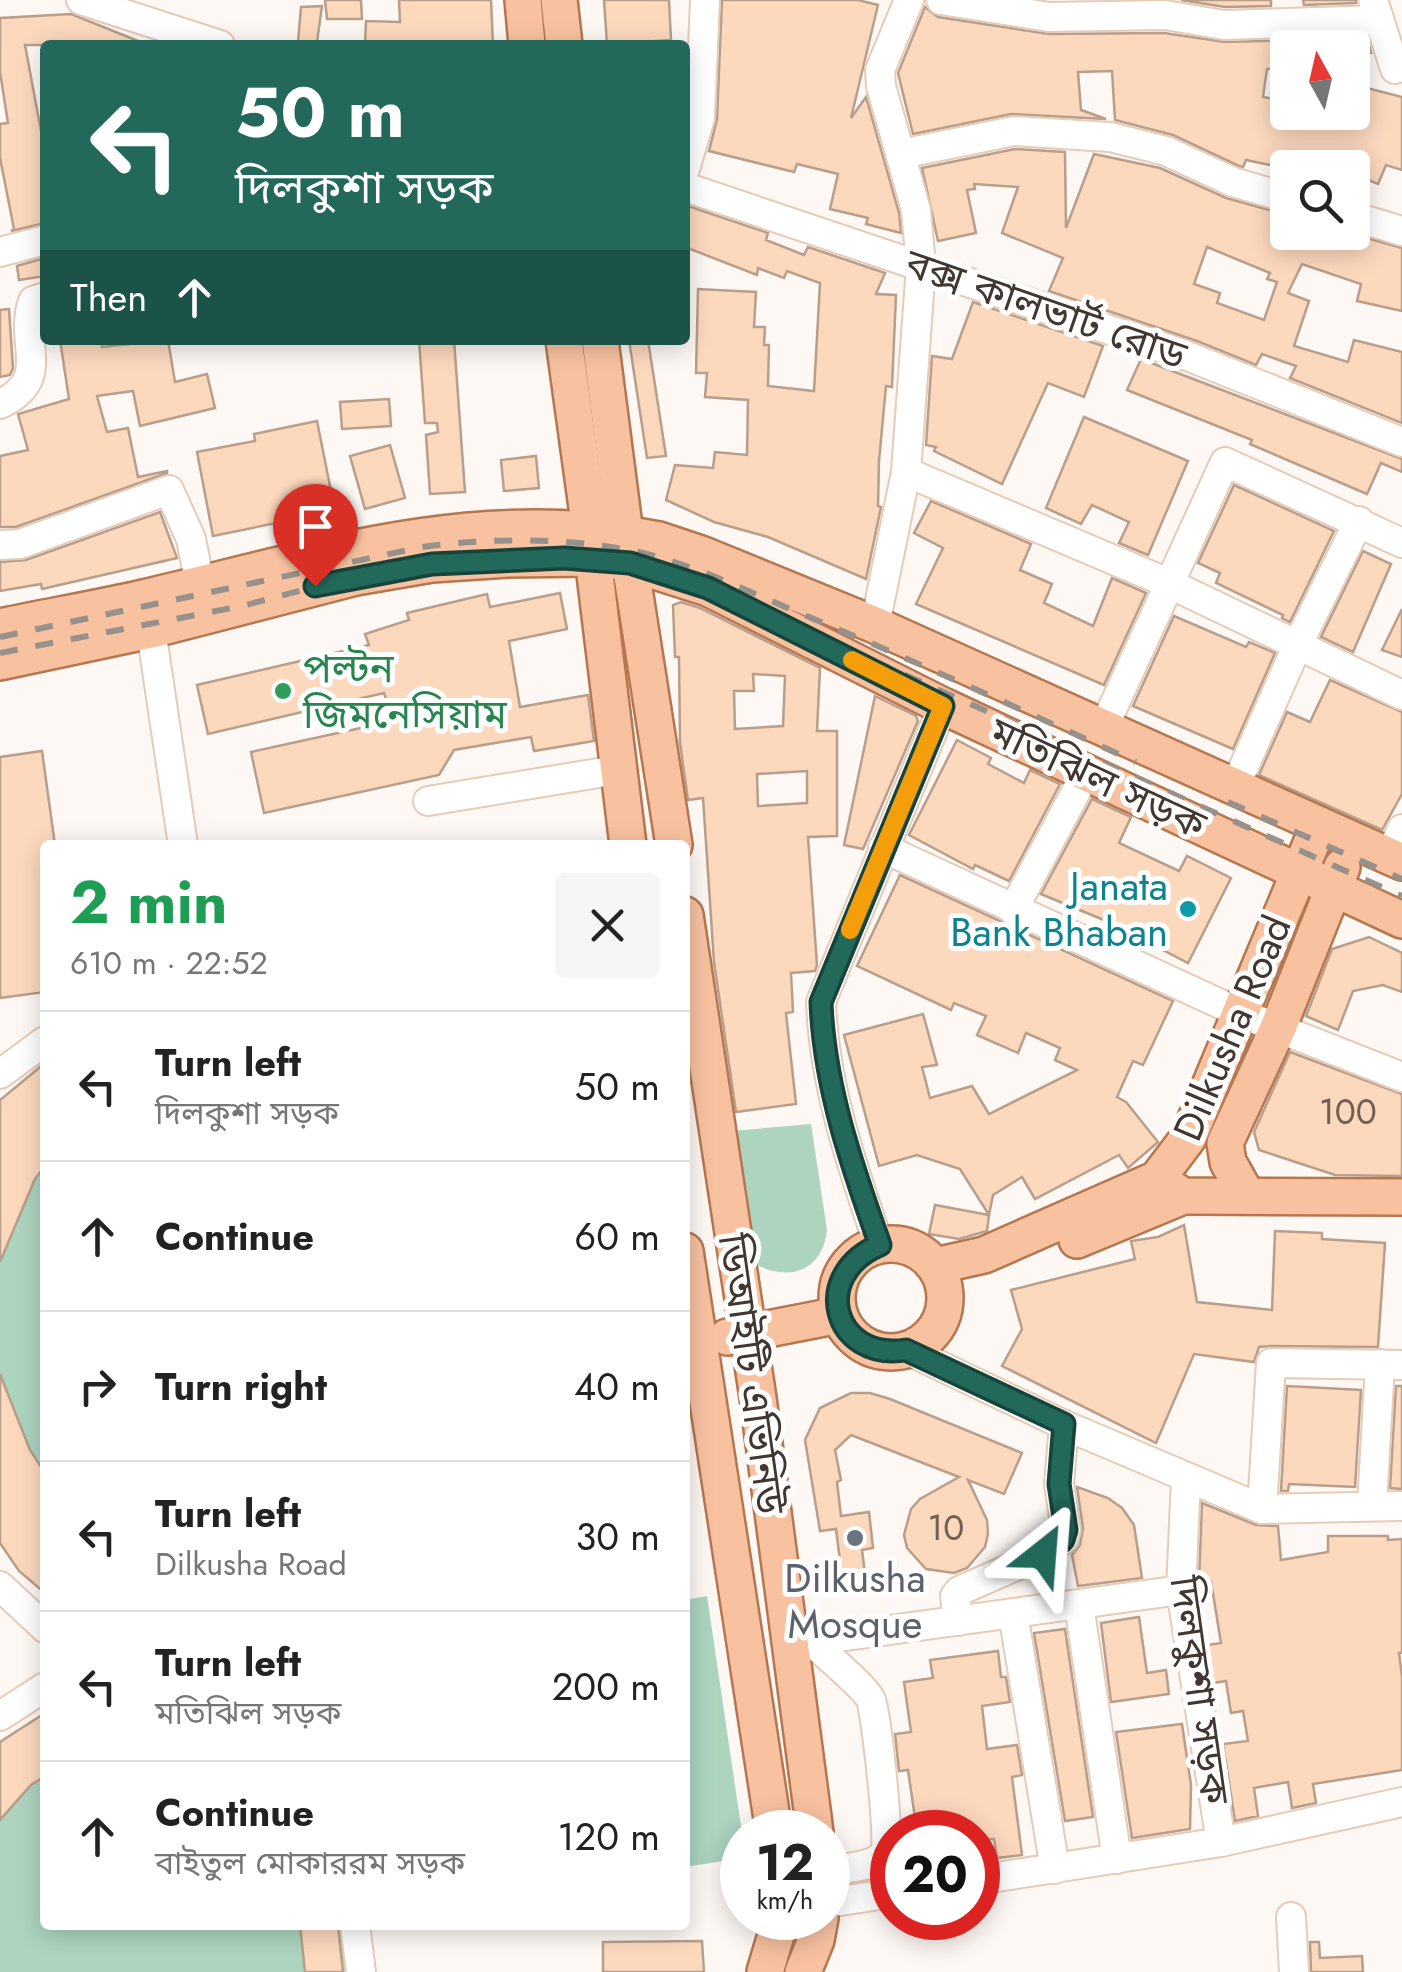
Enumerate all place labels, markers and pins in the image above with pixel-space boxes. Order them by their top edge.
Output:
pin [273,484,358,587]
place label: পল্টন জিমনেসিয়াম [302,639,507,743]
marker: পল্টন জিমনেসিয়াম [272,680,294,702]
place label: Janata Bank Bhaban [950,857,1168,961]
marker: Janata Bank Bhaban [1177,898,1199,920]
marker: Dilkusha Mosque [844,1527,866,1549]
place label: Dilkusha Mosque [784,1549,926,1653]

